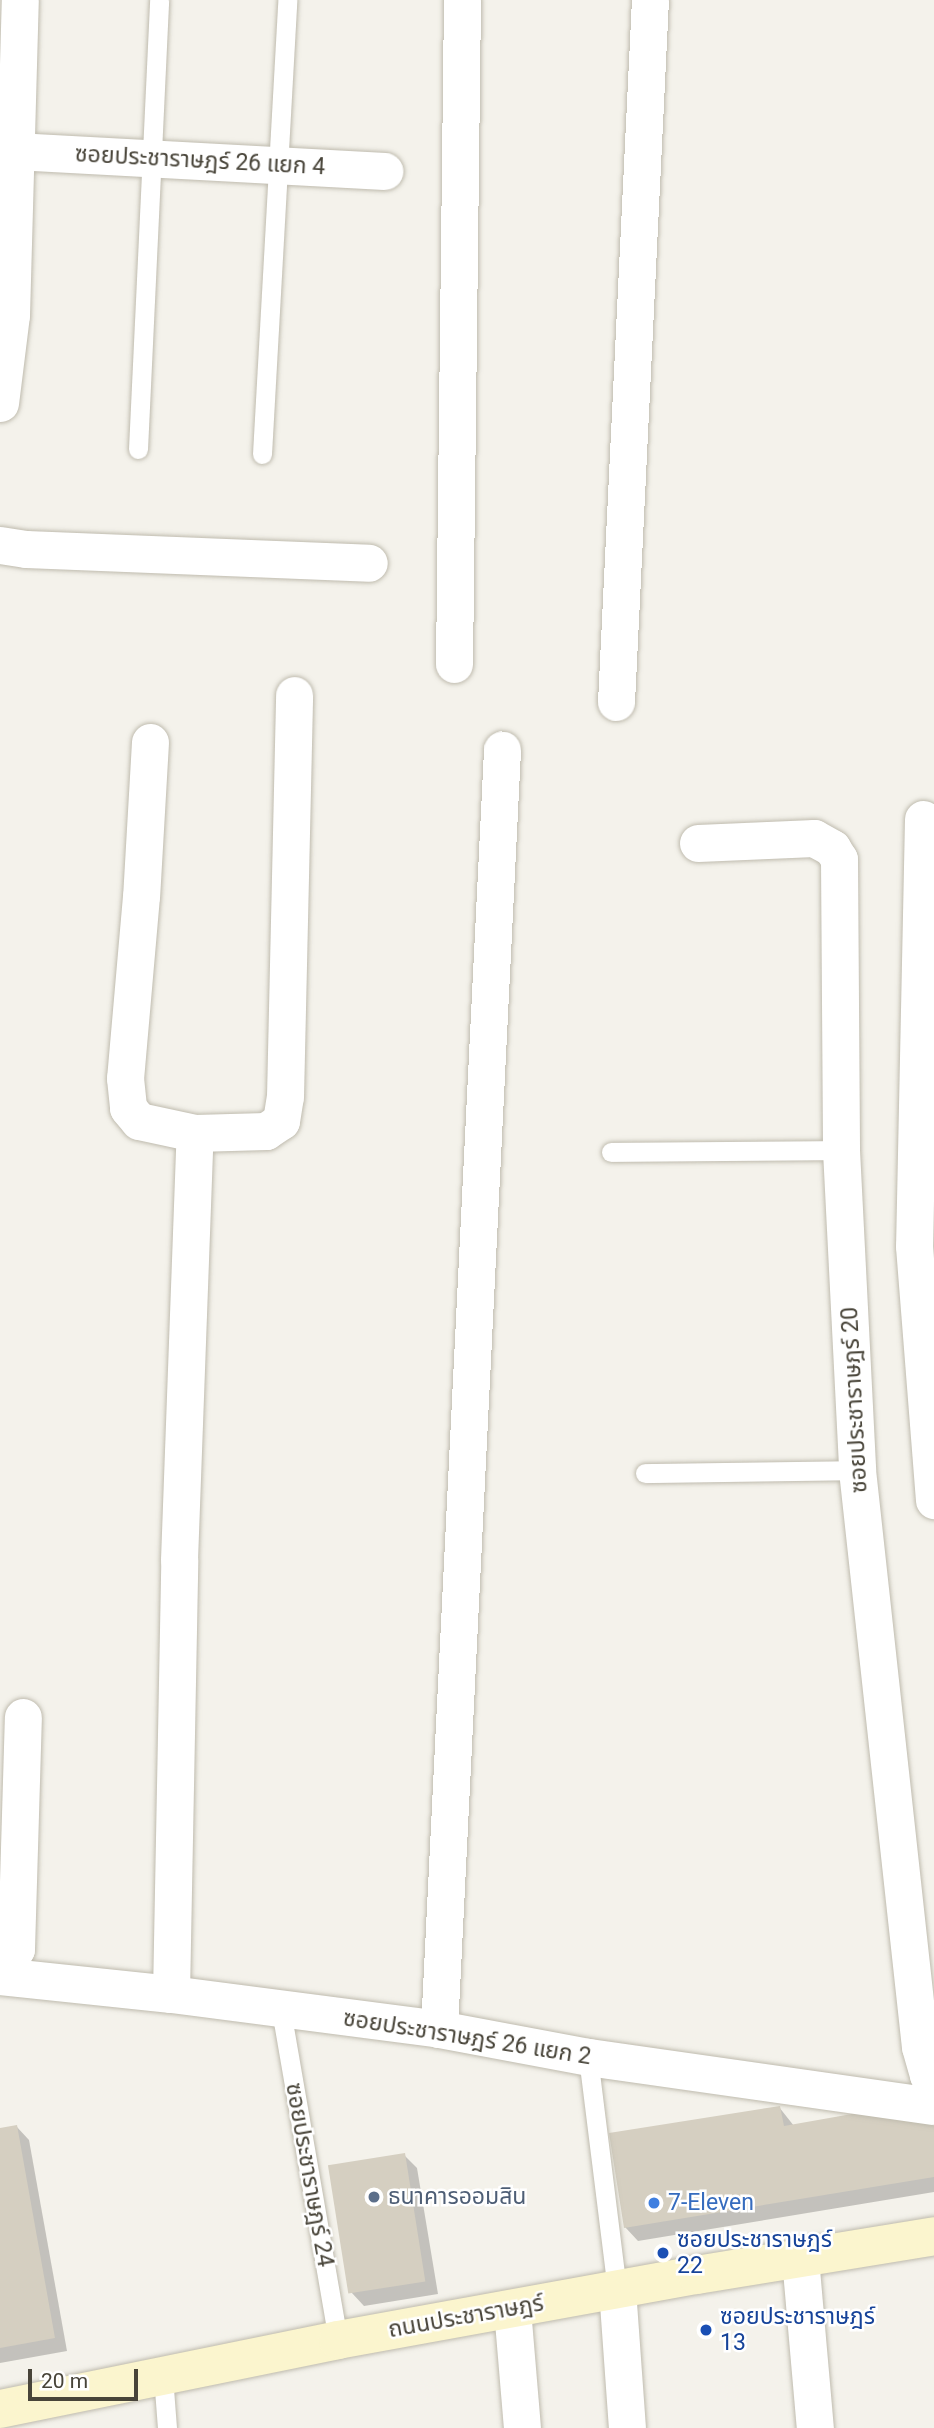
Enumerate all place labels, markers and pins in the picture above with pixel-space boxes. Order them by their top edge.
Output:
place label: ธนาคารออมสิน [388,2183,526,2211]
marker: ธนาคารออมสิน [366,2189,382,2205]
place label: 7-Eleven [668,2189,754,2217]
marker: 7-Eleven [646,2195,662,2211]
place label: ซอยประชาราษฎร์ 22 [677,2226,832,2280]
marker: ซอยประชาราษฎร์ 22 [655,2245,671,2261]
place label: ซอยประชาราษฎร์ 13 [720,2303,875,2357]
marker: ซอยประชาราษฎร์ 13 [698,2322,714,2338]

